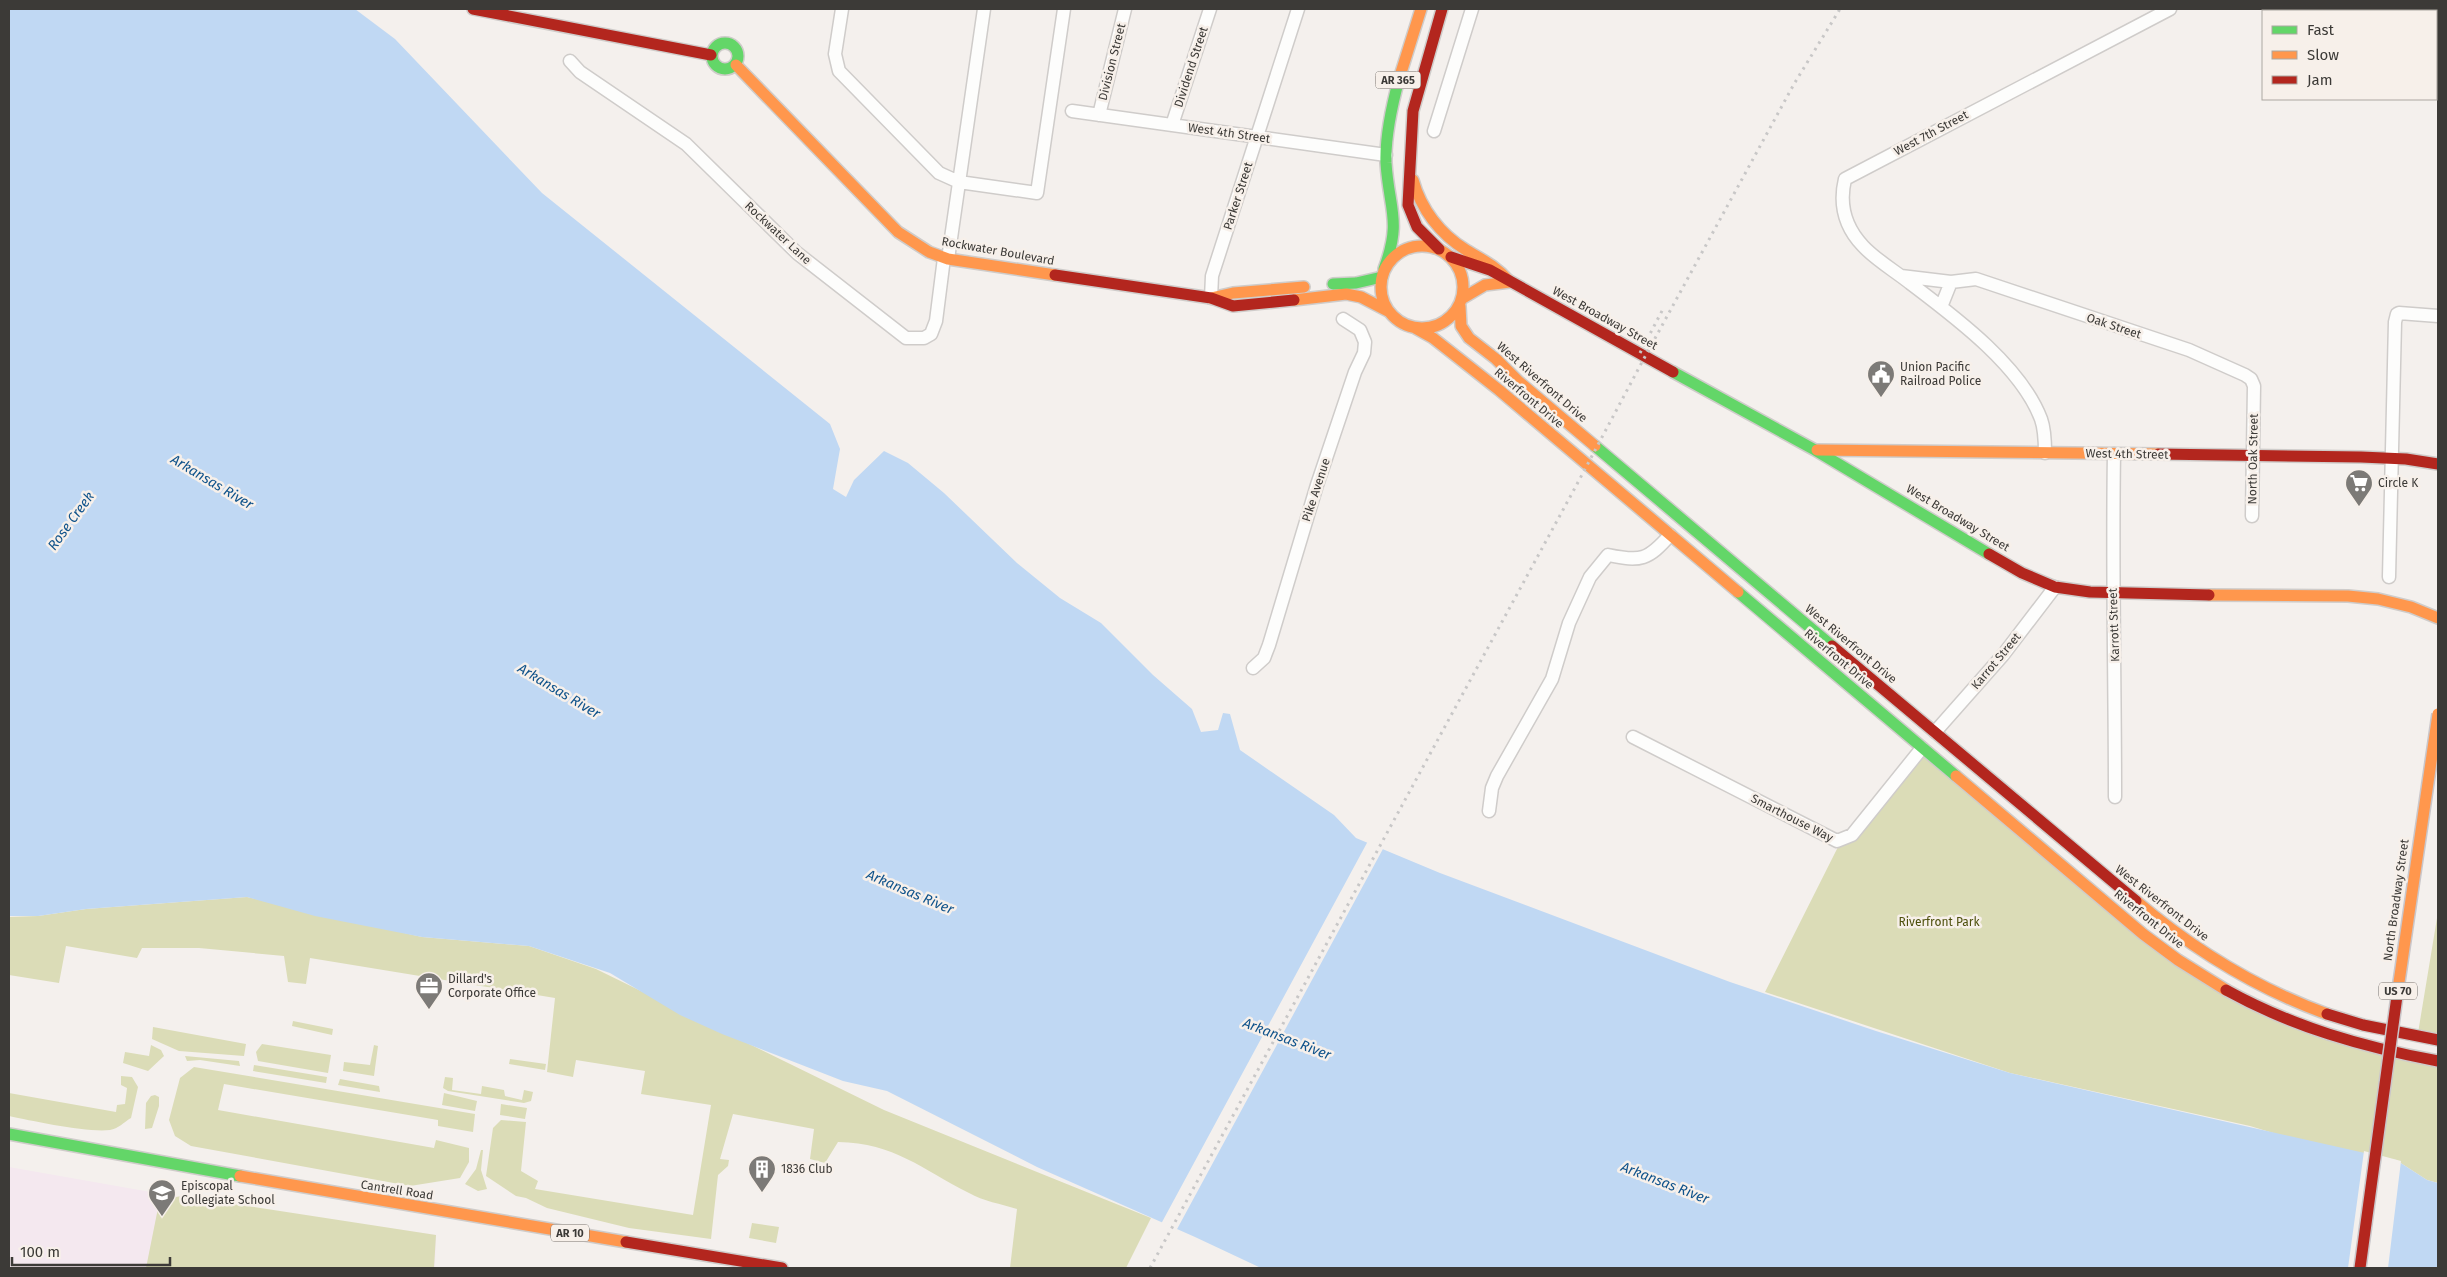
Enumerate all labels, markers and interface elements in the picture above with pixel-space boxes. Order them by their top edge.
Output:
legend [2262,10,2437,100]
street label: Division Street [1096,21,1129,102]
text: Fast [2307,21,2334,39]
street label: Dividend Street [1171,24,1211,109]
text: Slow [2307,46,2339,64]
text: Jam [2307,71,2333,89]
road number: AR 365 [1376,72,1420,88]
street label: West 7th Street [1892,107,1971,158]
street label: West 4th Street [1187,120,1272,146]
street label: Parker Street [1220,160,1256,232]
street label: Rockwater Lane [742,199,814,267]
street label: Rockwater Boulevard [940,234,1056,268]
street label: West Broadway Street [1550,283,1661,353]
street label: Oak Street [2085,311,2144,342]
street label: West Riverfront Drive [1494,339,1590,425]
public building icon: Union Pacific Railroad Police [1866,359,1896,398]
place label: Union Pacific Railroad Police [1900,360,1981,388]
street label: Riverfront Drive [1492,365,1566,431]
street label: North Oak Street [2245,413,2261,505]
street label: West 4th Street [2085,446,2169,462]
water label: Arkansas River [167,450,257,514]
street label: Pike Avenue [1299,456,1333,524]
supermarket icon: Circle K [2344,468,2374,507]
place label: Circle K [2378,476,2419,490]
street label: West Broadway Street [1904,482,2013,555]
water label: Rose Creek [44,488,98,554]
street label: Karrott Street [2106,587,2122,662]
street label: West Riverfront Drive [1802,601,1900,687]
street label: Riverfront Drive [1802,626,1876,692]
street label: Karrot Street [1968,629,2024,692]
water label: Arkansas River [514,659,604,723]
street label: Smarthouse Way [1749,791,1836,845]
street label: North Broadway Street [2381,837,2412,962]
street label: West Riverfront Drive [2112,862,2212,944]
water label: Arkansas River [863,866,957,918]
street label: Riverfront Drive [2111,886,2187,952]
park label: Riverfront Park [1898,915,1980,929]
office icon: Dillard's Corporate Office [414,971,444,1010]
place label: Dillard's Corporate Office [448,972,536,1000]
road number: US 70 [2379,982,2417,999]
water label: Arkansas River [1240,1014,1334,1064]
building icon: 1836 Club [747,1154,777,1193]
water label: Arkansas River [1618,1158,1712,1208]
place label: 1836 Club [781,1162,833,1176]
street label: Cantrell Road [360,1177,434,1203]
school or university icon: Episcopal Collegiate School [147,1178,177,1217]
place label: Episcopal Collegiate School [181,1179,275,1207]
road number: AR 10 [551,1224,589,1242]
scale bar [12,1234,170,1266]
text: 100 m [20,1243,60,1261]

